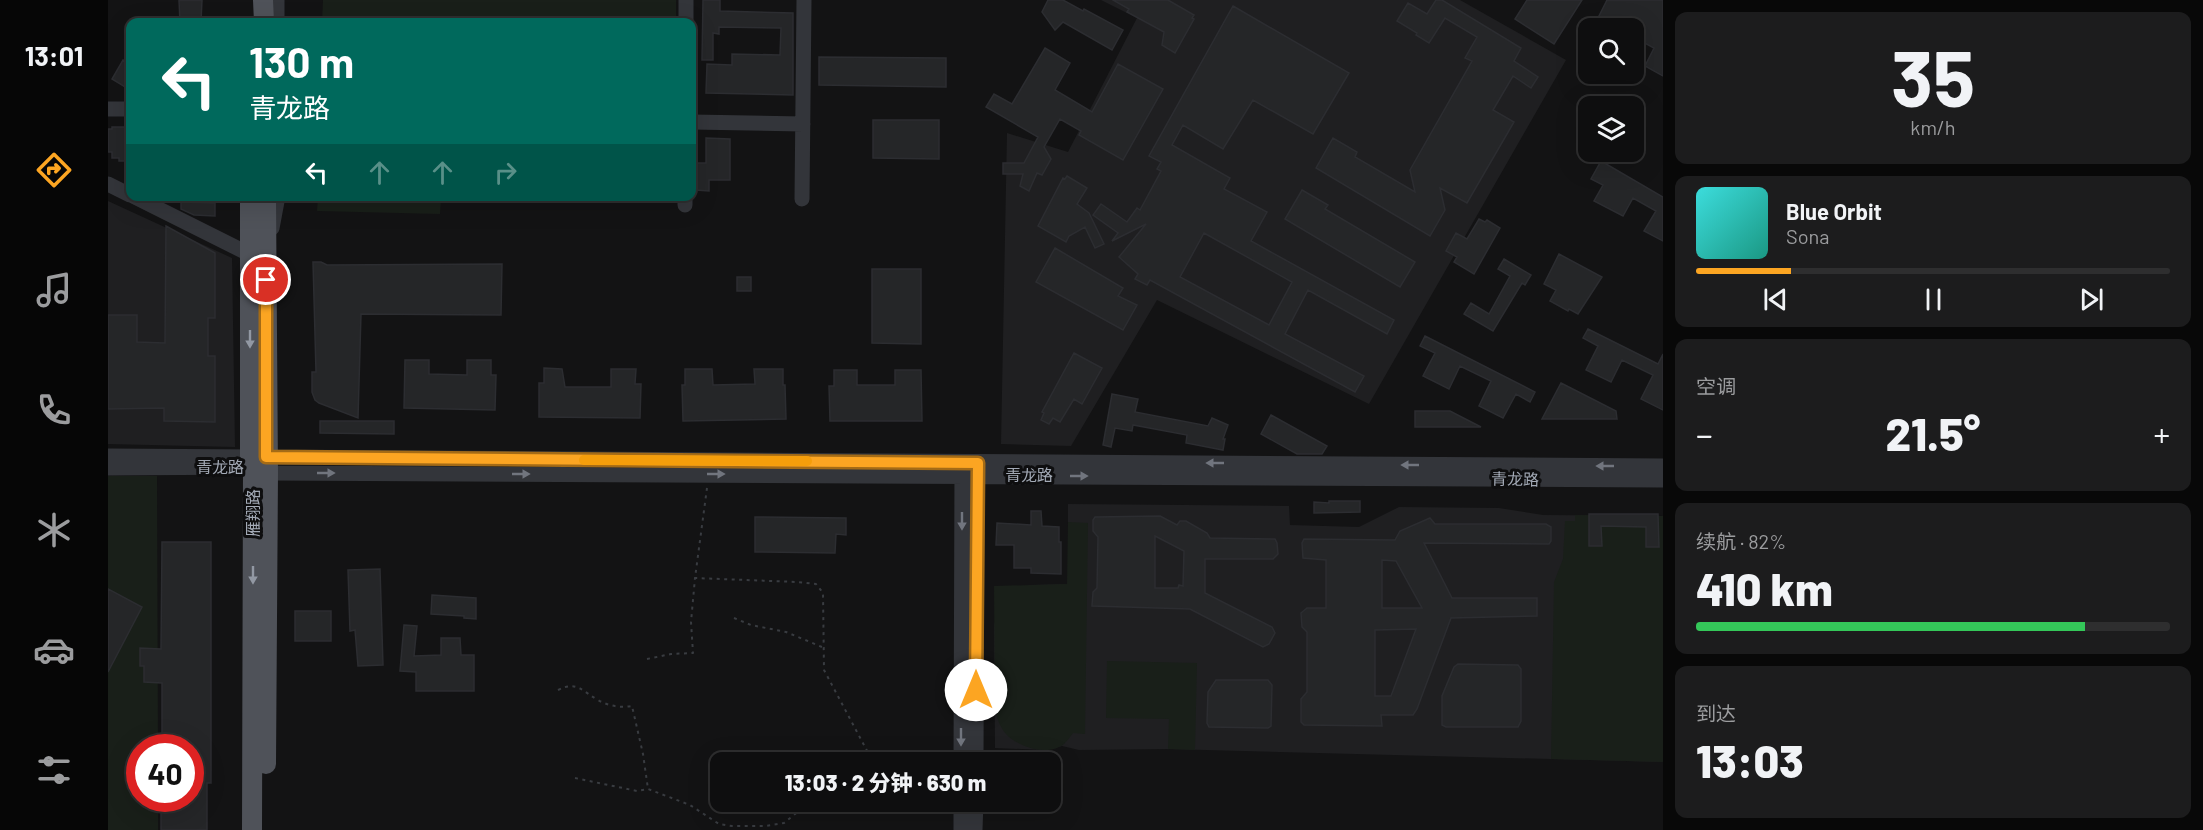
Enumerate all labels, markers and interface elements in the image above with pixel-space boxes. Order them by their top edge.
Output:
map controls [1578,18,1644,162]
button: search [1578,18,1644,84]
text: 35 [1891,29,1975,123]
text: 130 m [249,36,354,86]
text: 13:01 [25,39,83,71]
icon: left [150,42,228,120]
text: 青龙路 [249,91,330,123]
button: layers [1578,96,1644,162]
text: km/h [1910,115,1956,139]
icon: directions [33,149,75,191]
icon: left [300,156,333,189]
icon: ahead [363,156,396,189]
icon: ahead [426,156,459,189]
icon: right [489,156,522,189]
text: Blue Orbit [1786,198,1882,224]
text: Sona [1786,224,1830,248]
pin [240,254,291,305]
icon: arrive [249,263,282,296]
icon: music [33,269,75,311]
icon: previous [1759,283,1792,316]
icon: pause [1917,283,1950,316]
icon: next [2075,283,2108,316]
one-way arrow [245,329,255,348]
text: 空调 [1696,374,1736,398]
icon: phone [33,389,75,431]
text: 21.5° [1886,406,1980,460]
text: − [1696,414,1713,454]
text: + [2154,414,2170,454]
street label: 青龙路 [196,457,244,476]
one-way arrow [1205,458,1224,468]
one-way arrow [1400,460,1419,470]
one-way arrow [1595,461,1614,471]
street label: 青龙路 [1005,465,1053,484]
one-way arrow [317,468,336,478]
one-way arrow [512,469,531,479]
one-way arrow [707,469,726,479]
street label: 青龙路 [1491,469,1539,488]
one-way arrow [1070,471,1089,481]
street label: 雁翔路 [243,489,262,537]
icon: climate [33,509,75,551]
one-way arrow [957,512,967,531]
text: 续航 · 82% [1696,529,1786,553]
text: 410 km [1696,561,1833,615]
one-way arrow [248,566,258,585]
icon: car [33,629,75,671]
position arrow [944,658,1008,722]
text: 到达 [1696,701,1736,725]
one-way arrow [956,728,966,747]
text: 13:03 [1696,733,1804,787]
speed limit sign: 40 [126,734,204,812]
icon: filters [33,749,75,791]
text: 13:03 · 2 分钟 · 630 m [785,769,986,795]

